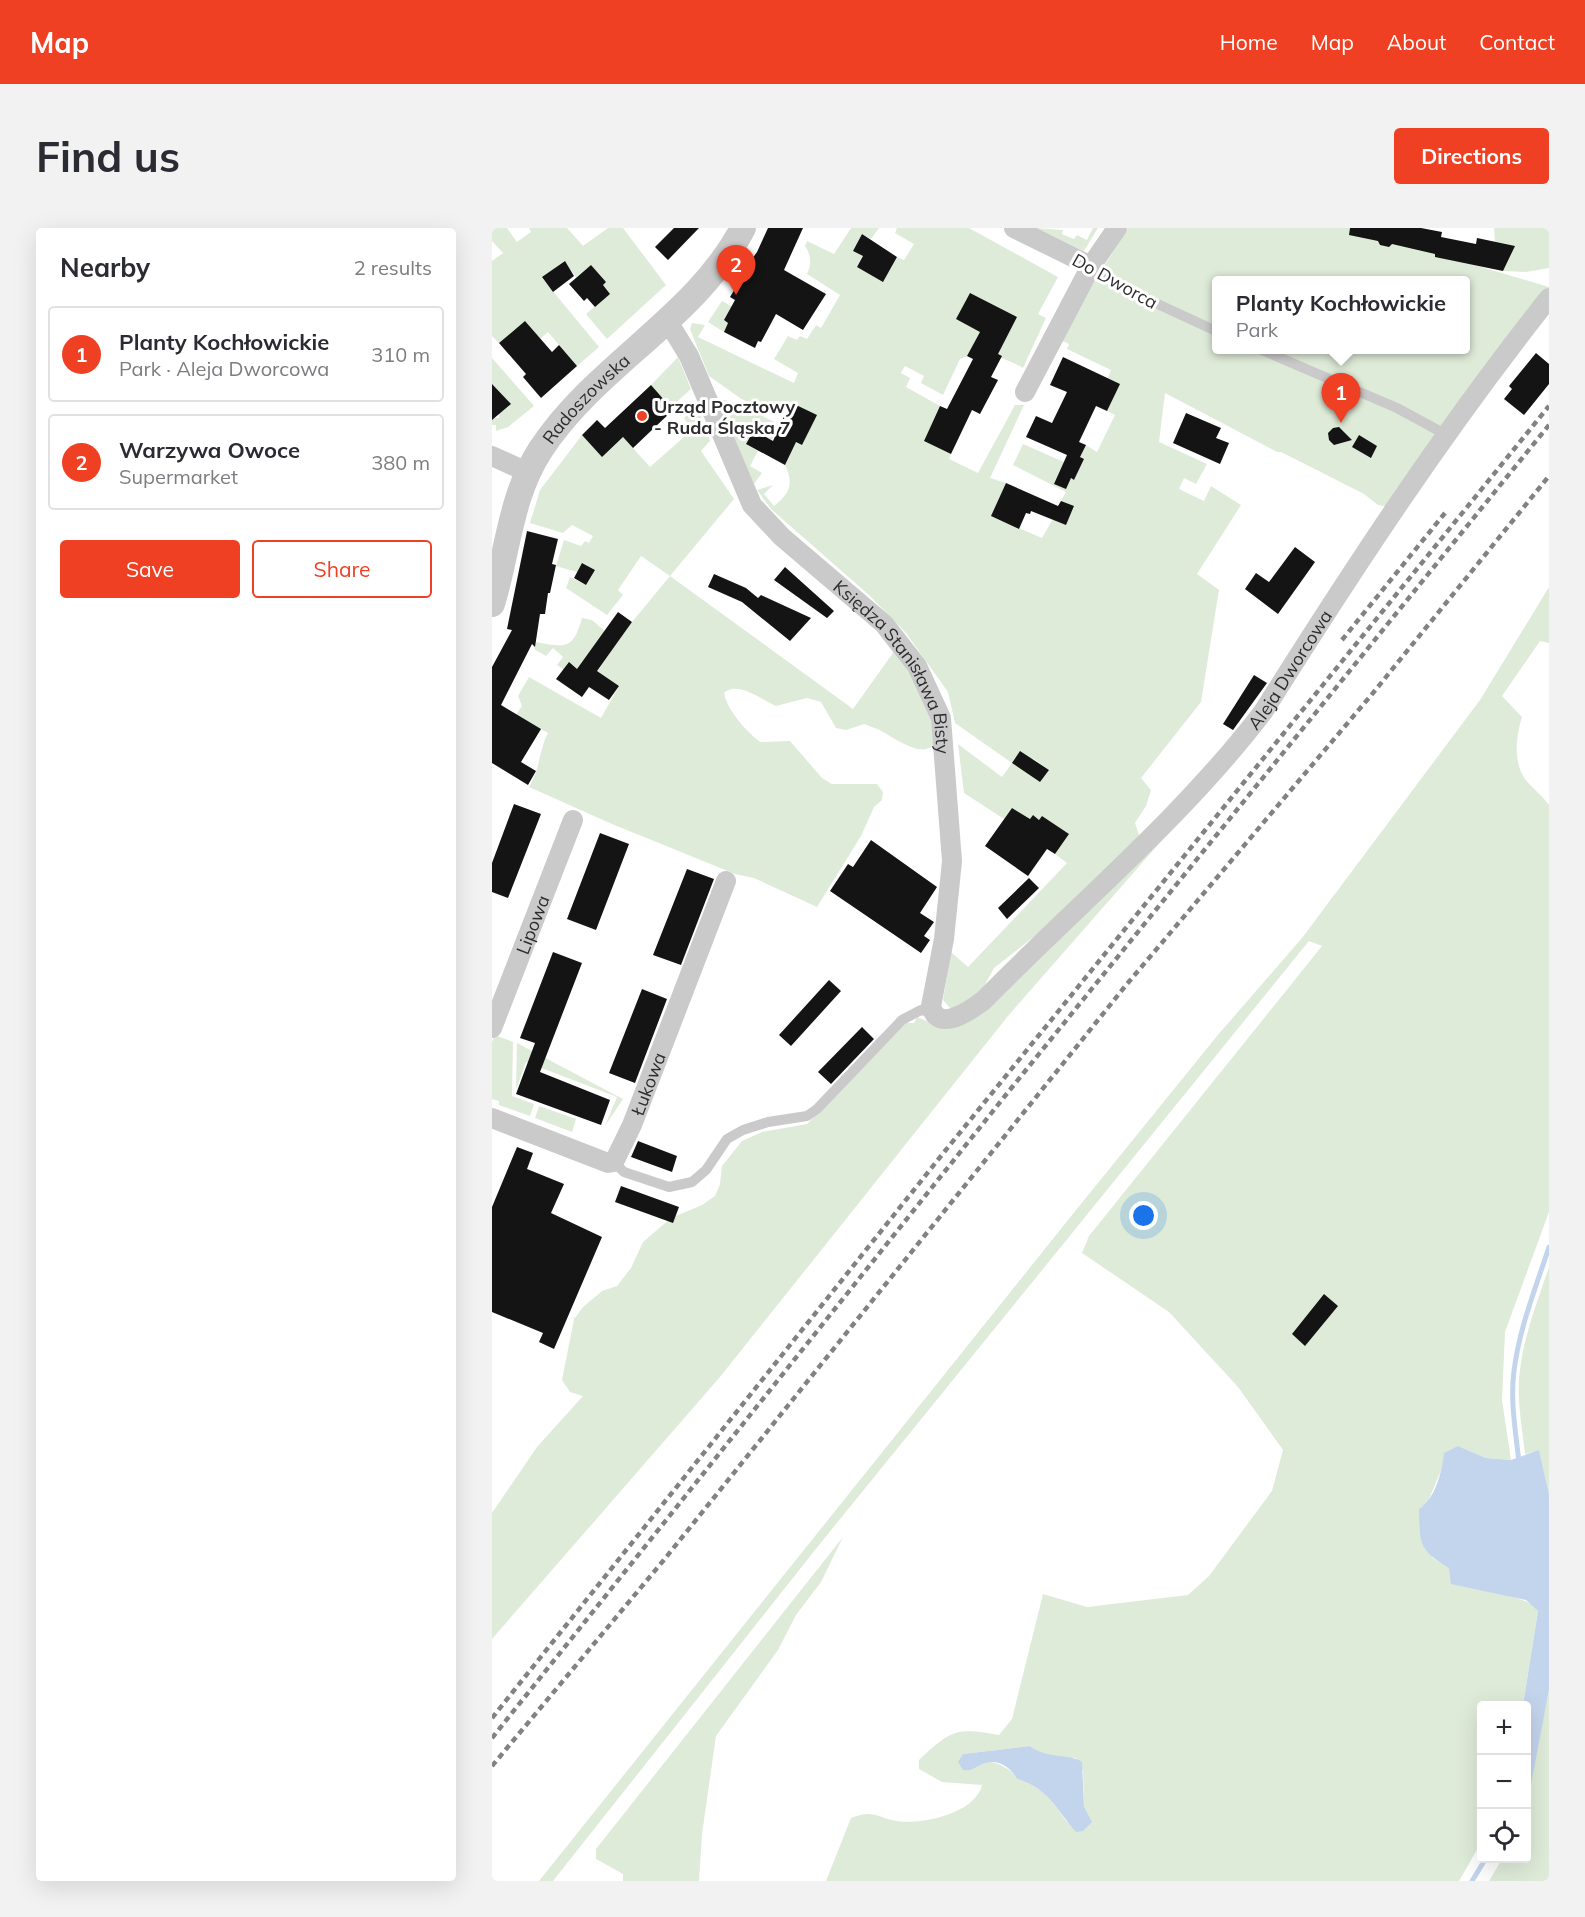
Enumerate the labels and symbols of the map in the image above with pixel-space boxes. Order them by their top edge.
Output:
pin: 2 [716,245,756,295]
street label: Do Dworca [1068,248,1162,314]
street label: Radoszowska [537,348,634,448]
pin: 1 [1322,374,1360,423]
place label: Urząd Pocztowy - Ruda Śląska 7 [654,395,795,439]
marker: Urząd Pocztowy - Ruda Śląska 7 [635,409,649,423]
street label: Księdza Stanisława Bisty [829,575,955,755]
street label: Aleja Dworcowa [1242,605,1337,734]
street label: Lipowa [510,892,554,957]
street label: Łukowa [625,1049,670,1119]
your location [1129,1201,1158,1230]

